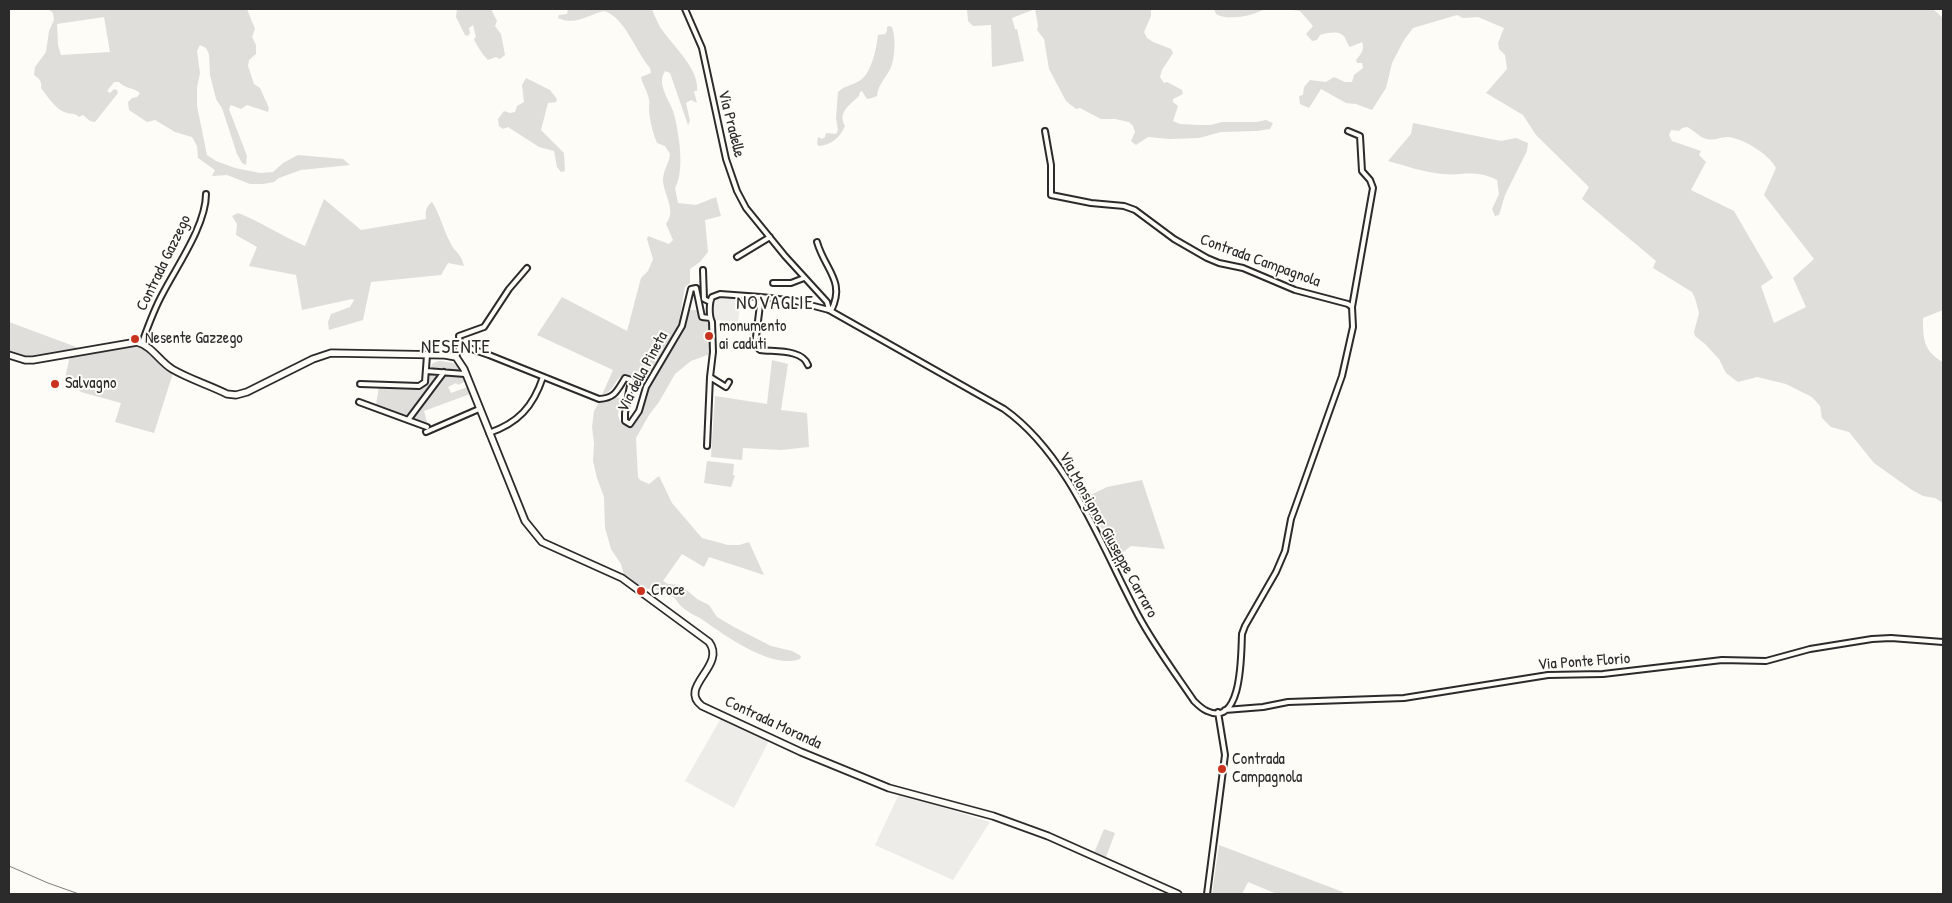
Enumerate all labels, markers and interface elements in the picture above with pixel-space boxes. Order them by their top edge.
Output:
street label: Via Pradelle [713,88,749,160]
street label: Contrada Gazzego [133,212,195,314]
street label: Contrada Campagnola [1197,230,1323,292]
district label: NOVAGLIE [735,293,815,315]
place label: monumento ai caduti [719,317,786,355]
street label: Via della Pineta [614,328,672,416]
place label: Nesente Gazzego [145,329,243,349]
marker: monumento ai caduti [703,330,715,342]
marker: Nesente Gazzego [129,333,141,345]
district label: NESENTE [420,337,492,359]
place label: Salvagno [65,374,116,394]
marker: Salvagno [49,378,61,390]
street label: Via Monsignor Giuseppe Carraro [1054,449,1162,621]
place label: Croce [651,581,685,601]
marker: Croce [635,585,647,597]
street label: Via Ponte Florio [1537,649,1631,675]
street label: Contrada Moranda [721,692,825,754]
place label: Contrada Campagnola [1232,750,1302,788]
marker: Contrada Campagnola [1216,763,1228,775]

